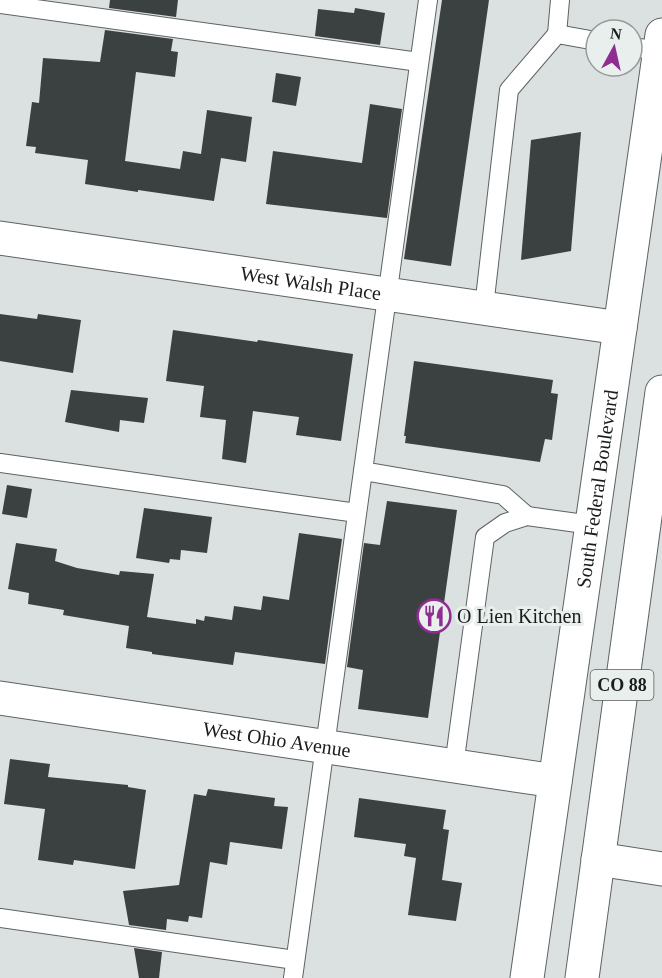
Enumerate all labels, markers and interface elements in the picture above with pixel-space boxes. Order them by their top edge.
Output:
north arrow [584,18,644,78]
text: N [609,24,623,43]
street label: West Walsh Place [239,262,383,304]
street label: South Federal Boulevard [572,388,622,590]
restaurant icon: O Lien Kitchen [416,598,452,634]
place label: O Lien Kitchen [457,605,581,627]
road number: CO 88 [590,670,654,700]
street label: West Ohio Avenue [202,718,352,761]

